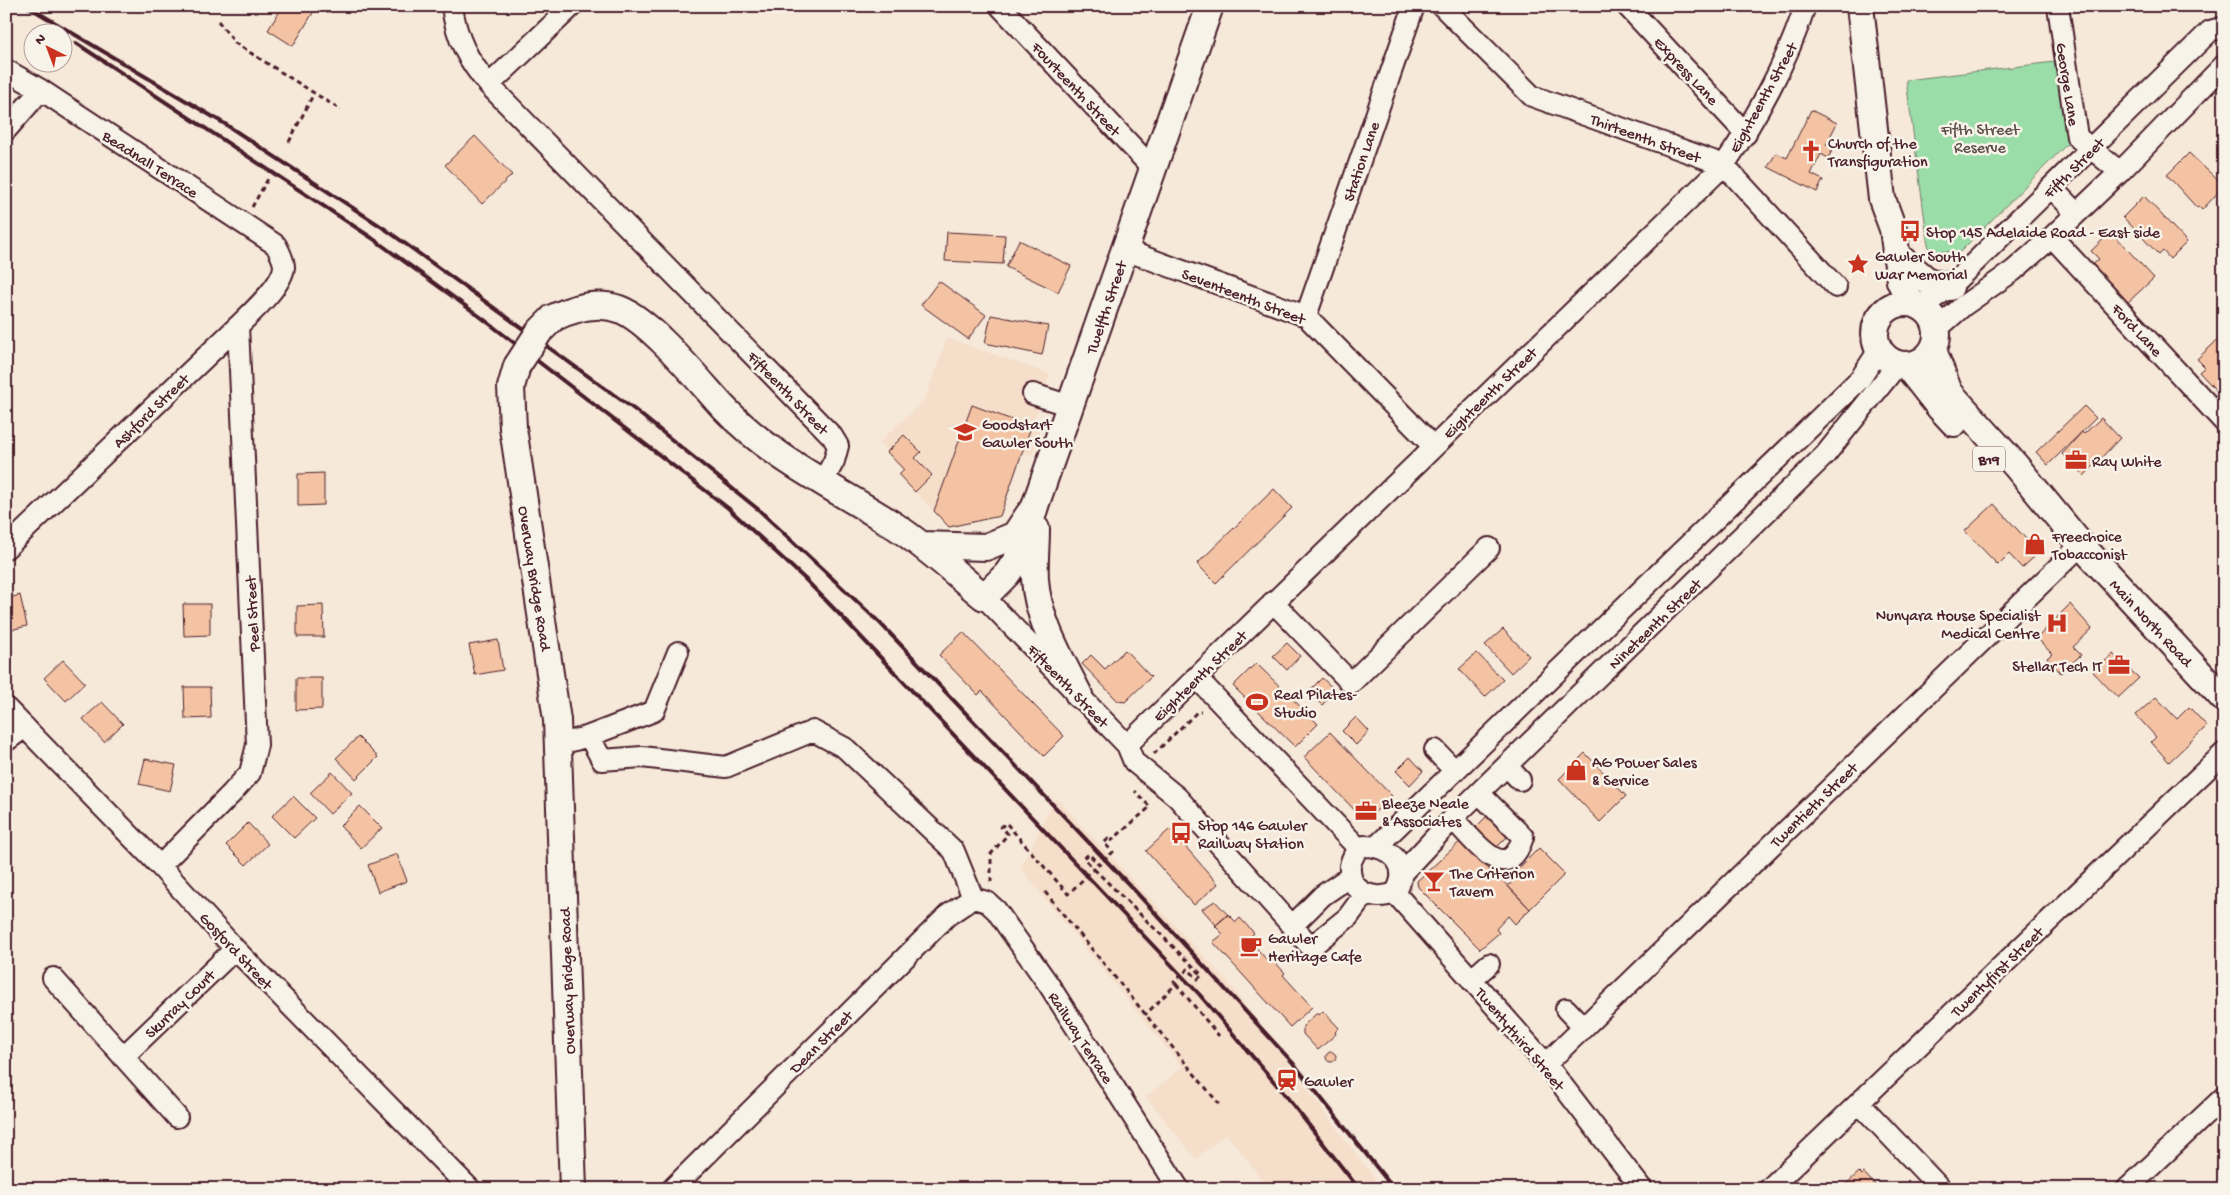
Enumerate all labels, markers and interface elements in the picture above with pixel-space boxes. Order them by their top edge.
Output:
north arrow [22,22,72,72]
text: N [32,31,50,50]
street label: Express Lane [1648,34,1721,111]
street label: Fourteenth Street [1025,39,1124,143]
street label: Eighteenth Street [1727,39,1804,157]
street label: George Lane [2050,42,2082,128]
street label: Thirteenth Street [1586,111,1704,170]
street label: Station Lane [1341,119,1386,205]
park label: Fifth Street Reserve [1940,122,2021,159]
street label: Beadnall Terrace [97,127,201,204]
street label: Fifth Street [2040,134,2111,205]
place label: Church of the Transfiguration [1827,136,1928,173]
church icon: Church of the Transfiguration [1798,138,1824,164]
bus stop icon: Stop 145 Adelaide Road - East side [1897,218,1923,244]
place label: Stop 145 Adelaide Road - East side [1926,225,2161,244]
place label: Gawler South War Memorial [1875,249,1968,286]
place icon: Gawler South War Memorial [1845,251,1871,277]
street label: Twelfth Street [1083,258,1134,358]
street label: Seventeenth Street [1178,266,1309,331]
street label: Ford Lane [2105,300,2165,363]
street label: Eighteenth Street [1440,344,1543,444]
street label: Fifteenth Street [741,348,832,441]
street label: Ashford Street [110,370,196,454]
place label: Goodstart Gawler South [982,417,1073,454]
school or university icon: Goodstart Gawler South [952,419,978,445]
road number: B19 [1973,446,2005,472]
office icon: Ray White [2063,447,2089,473]
place label: Ray White [2092,454,2162,473]
street label: Overway Bridge Road [512,505,554,654]
place label: Freechoice Tobacconist [2051,529,2128,566]
shop icon: Freechoice Tobacconist [2022,531,2048,557]
street label: Peel Street [243,574,266,653]
street label: Nineteenth Street [1606,575,1708,675]
street label: Main North Road [2104,577,2196,673]
place label: Nunyara House Specialist Medical Centre [1876,608,2041,645]
hospital icon: Nunyara House Specialist Medical Centre [2044,610,2070,636]
street label: Eighteenth Street [1150,627,1253,727]
street label: Fifteenth Street [1021,641,1112,734]
office icon: Stellar Tech IT [2106,652,2132,678]
place label: Stellar Tech IT [2012,659,2103,678]
place label: Real Pilates- Studio [1274,687,1357,724]
sports icon: Real Pilates- Studio [1244,689,1270,715]
place label: AG Power Sales & Service [1592,755,1698,792]
shop icon: AG Power Sales & Service [1563,757,1589,783]
street label: Twentieth Street [1767,759,1864,854]
place label: Bleeze Neale & Associates [1381,796,1469,833]
office icon: Bleeze Neale & Associates [1353,798,1379,824]
place label: Stop 146 Gawler Railway Station [1198,818,1308,855]
bus stop icon: Stop 146 Gawler Railway Station [1168,820,1194,846]
place label: The Criterion Tavern [1449,866,1535,903]
bar icon: The Criterion Tavern [1421,868,1447,894]
street label: Overway Bridge Road [557,906,582,1054]
street label: Gosford Street [194,910,276,996]
street label: Twentyfirst Street [1947,923,2050,1023]
place label: Gawler Heritage Cafe [1268,931,1363,968]
cafe icon: Gawler Heritage Cafe [1238,933,1264,959]
street label: Skurray Court [142,966,222,1044]
street label: Twentythird Street [1469,984,1568,1097]
street label: Railway Terrace [1042,989,1116,1089]
street label: Dean Street [786,1007,859,1080]
station icon: Gawler [1274,1067,1300,1093]
place label: Gawler [1304,1074,1354,1093]

